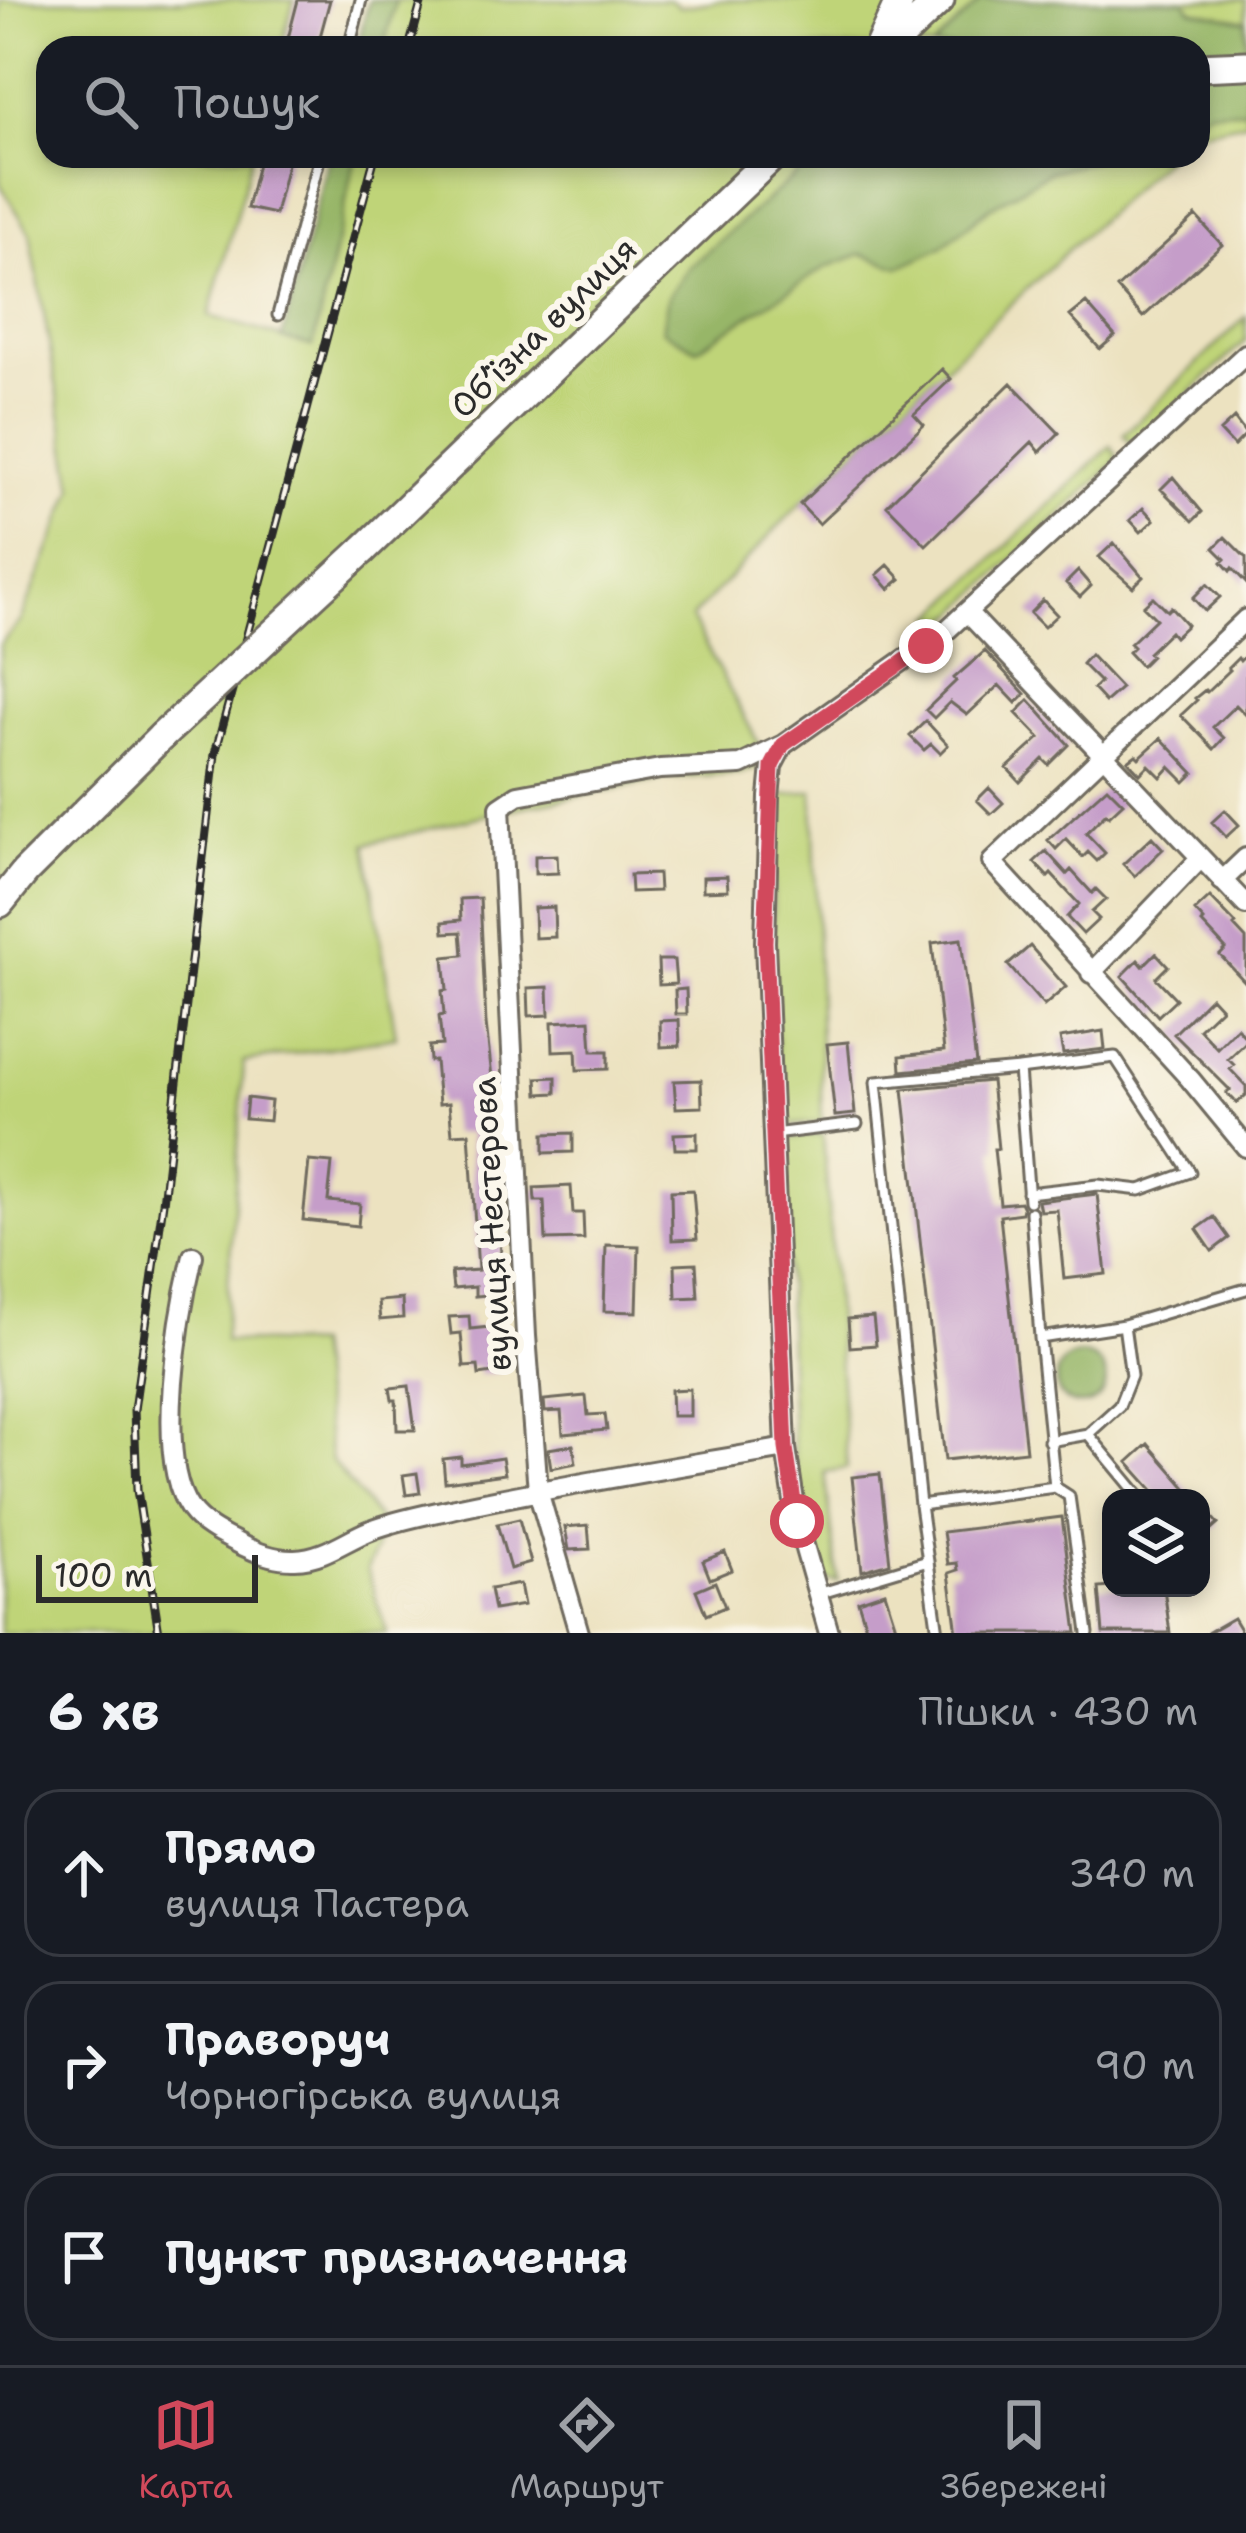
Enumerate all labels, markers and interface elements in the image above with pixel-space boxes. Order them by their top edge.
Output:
search box [36,36,1210,168]
icon: search [78,69,144,135]
text: Пошук [174,72,320,132]
street label: Обʼїзна вулиця [440,227,646,428]
route end [899,619,953,673]
street label: вулиця Нестерова [461,1076,522,1372]
map controls [1102,1489,1210,1597]
button: layers [1102,1489,1210,1597]
route start [770,1494,824,1548]
scale bar [36,1549,258,1602]
text: 100 m [54,1553,153,1598]
text: 6 хв [48,1677,159,1745]
text: Пішки · 430 m [918,1685,1198,1737]
text: Прямо [165,1817,316,1877]
icon: ahead [51,1840,117,1906]
text: 340 m [1068,1847,1195,1899]
text: вулиця Пастера [165,1877,469,1929]
text: Праворуч [165,2009,390,2069]
icon: right [51,2032,117,2098]
text: 90 m [1094,2039,1195,2091]
text: Чорногірська вулиця [165,2069,562,2121]
icon: arrive [51,2224,117,2290]
text: Пункт призначення [165,2227,628,2287]
tab: Карта [138,2392,233,2509]
tab: Маршрут [510,2392,664,2509]
tab: Збережені [941,2392,1108,2509]

